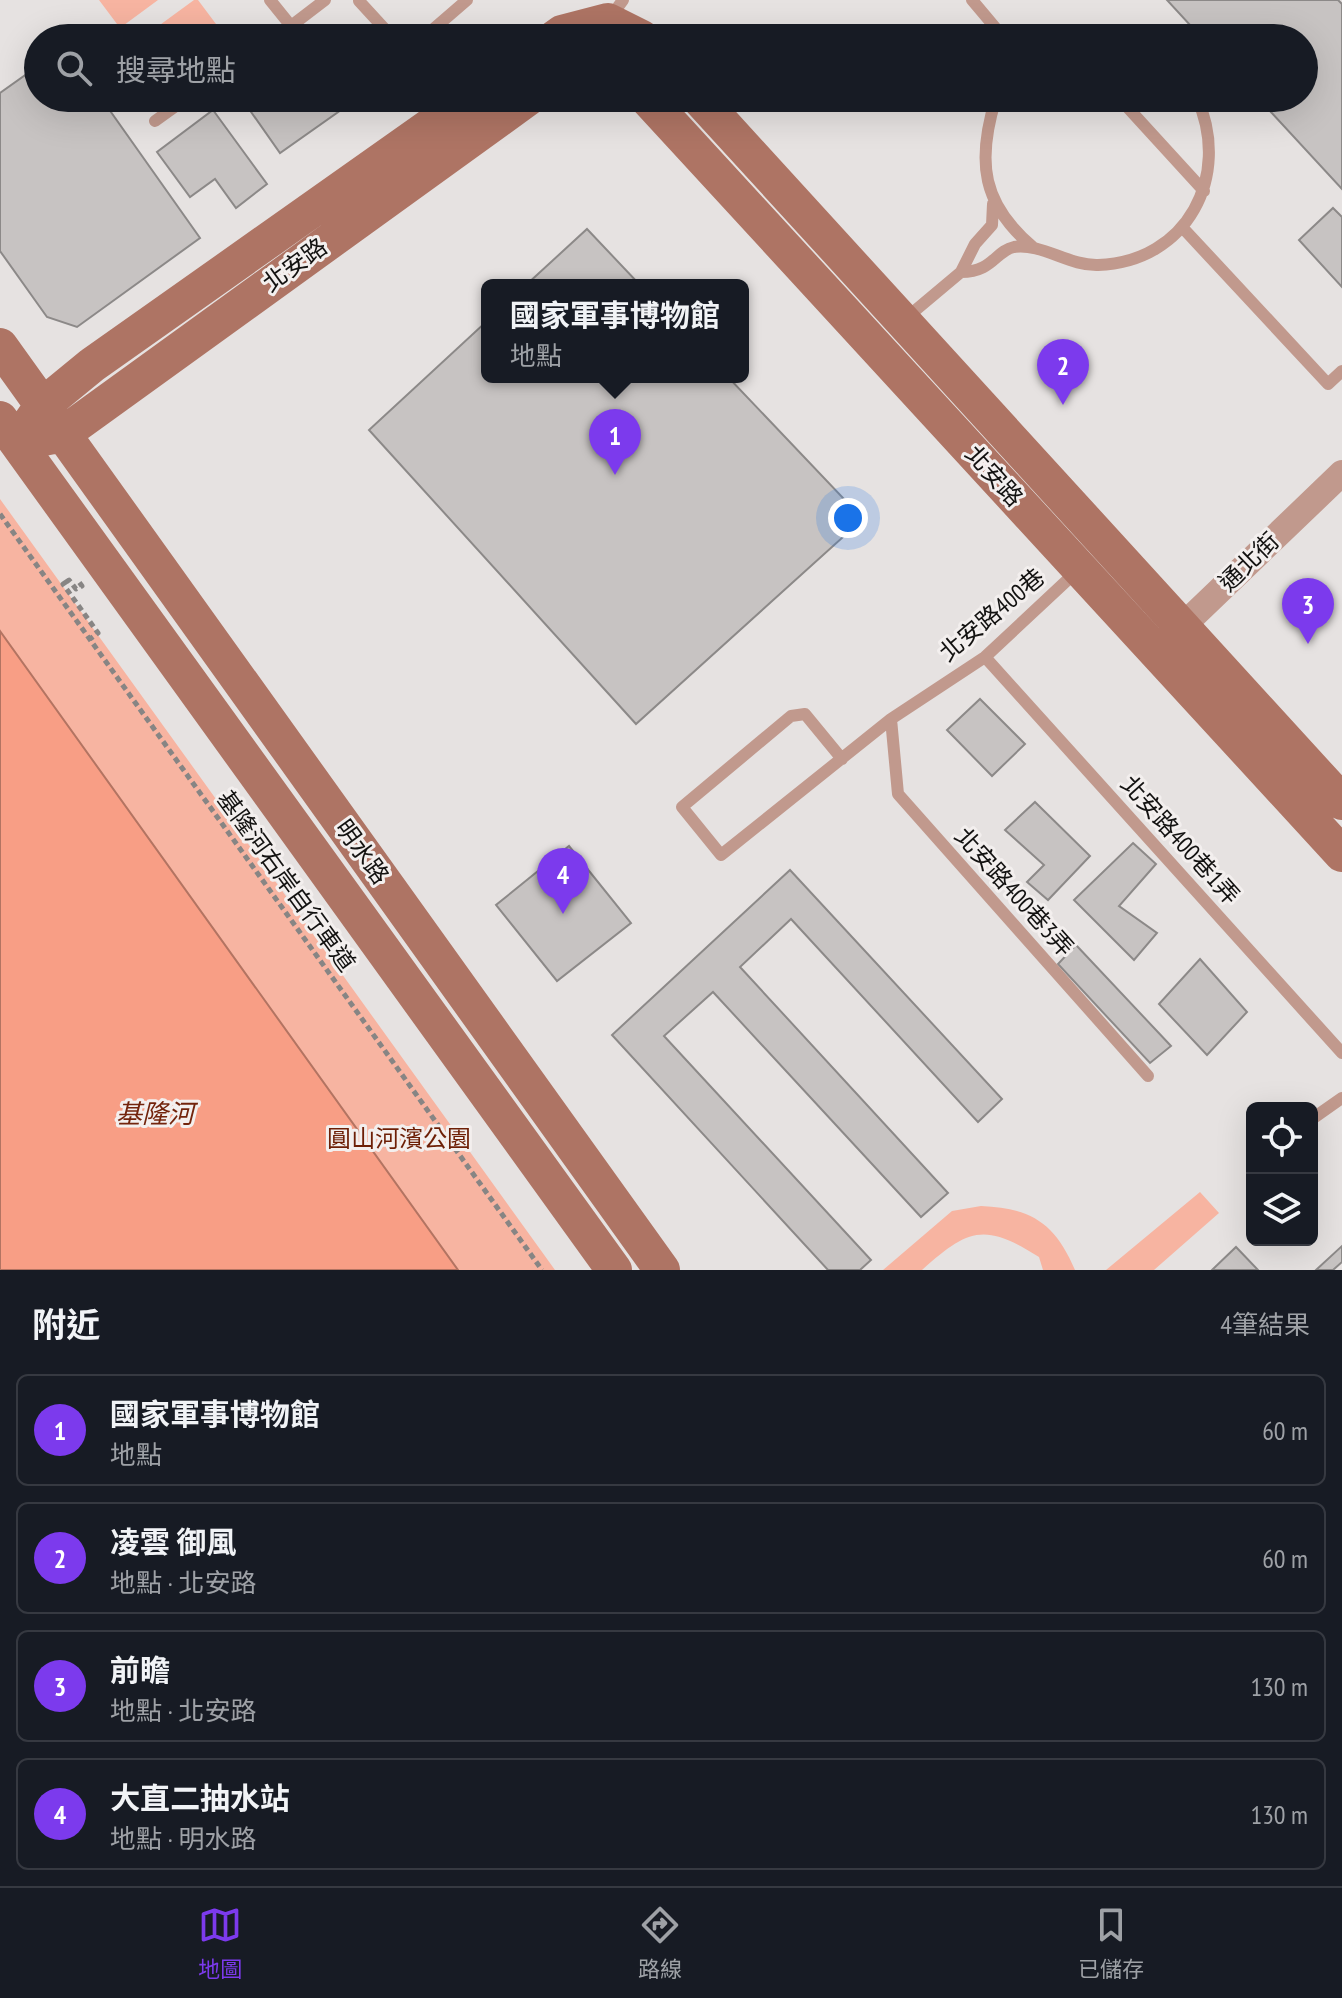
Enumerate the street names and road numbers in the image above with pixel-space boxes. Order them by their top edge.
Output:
street label: 北安路 [256,231,333,298]
street label: 北安路 [959,439,1030,513]
street label: 通北街 [1212,525,1285,598]
street label: 北安路400巷 [933,561,1051,668]
street label: 北安路400巷1弄 [1114,769,1246,911]
street label: 基隆河右岸自行車道 [210,784,362,977]
street label: 明水路 [329,813,396,890]
street label: 北安路400巷3弄 [948,821,1080,963]

